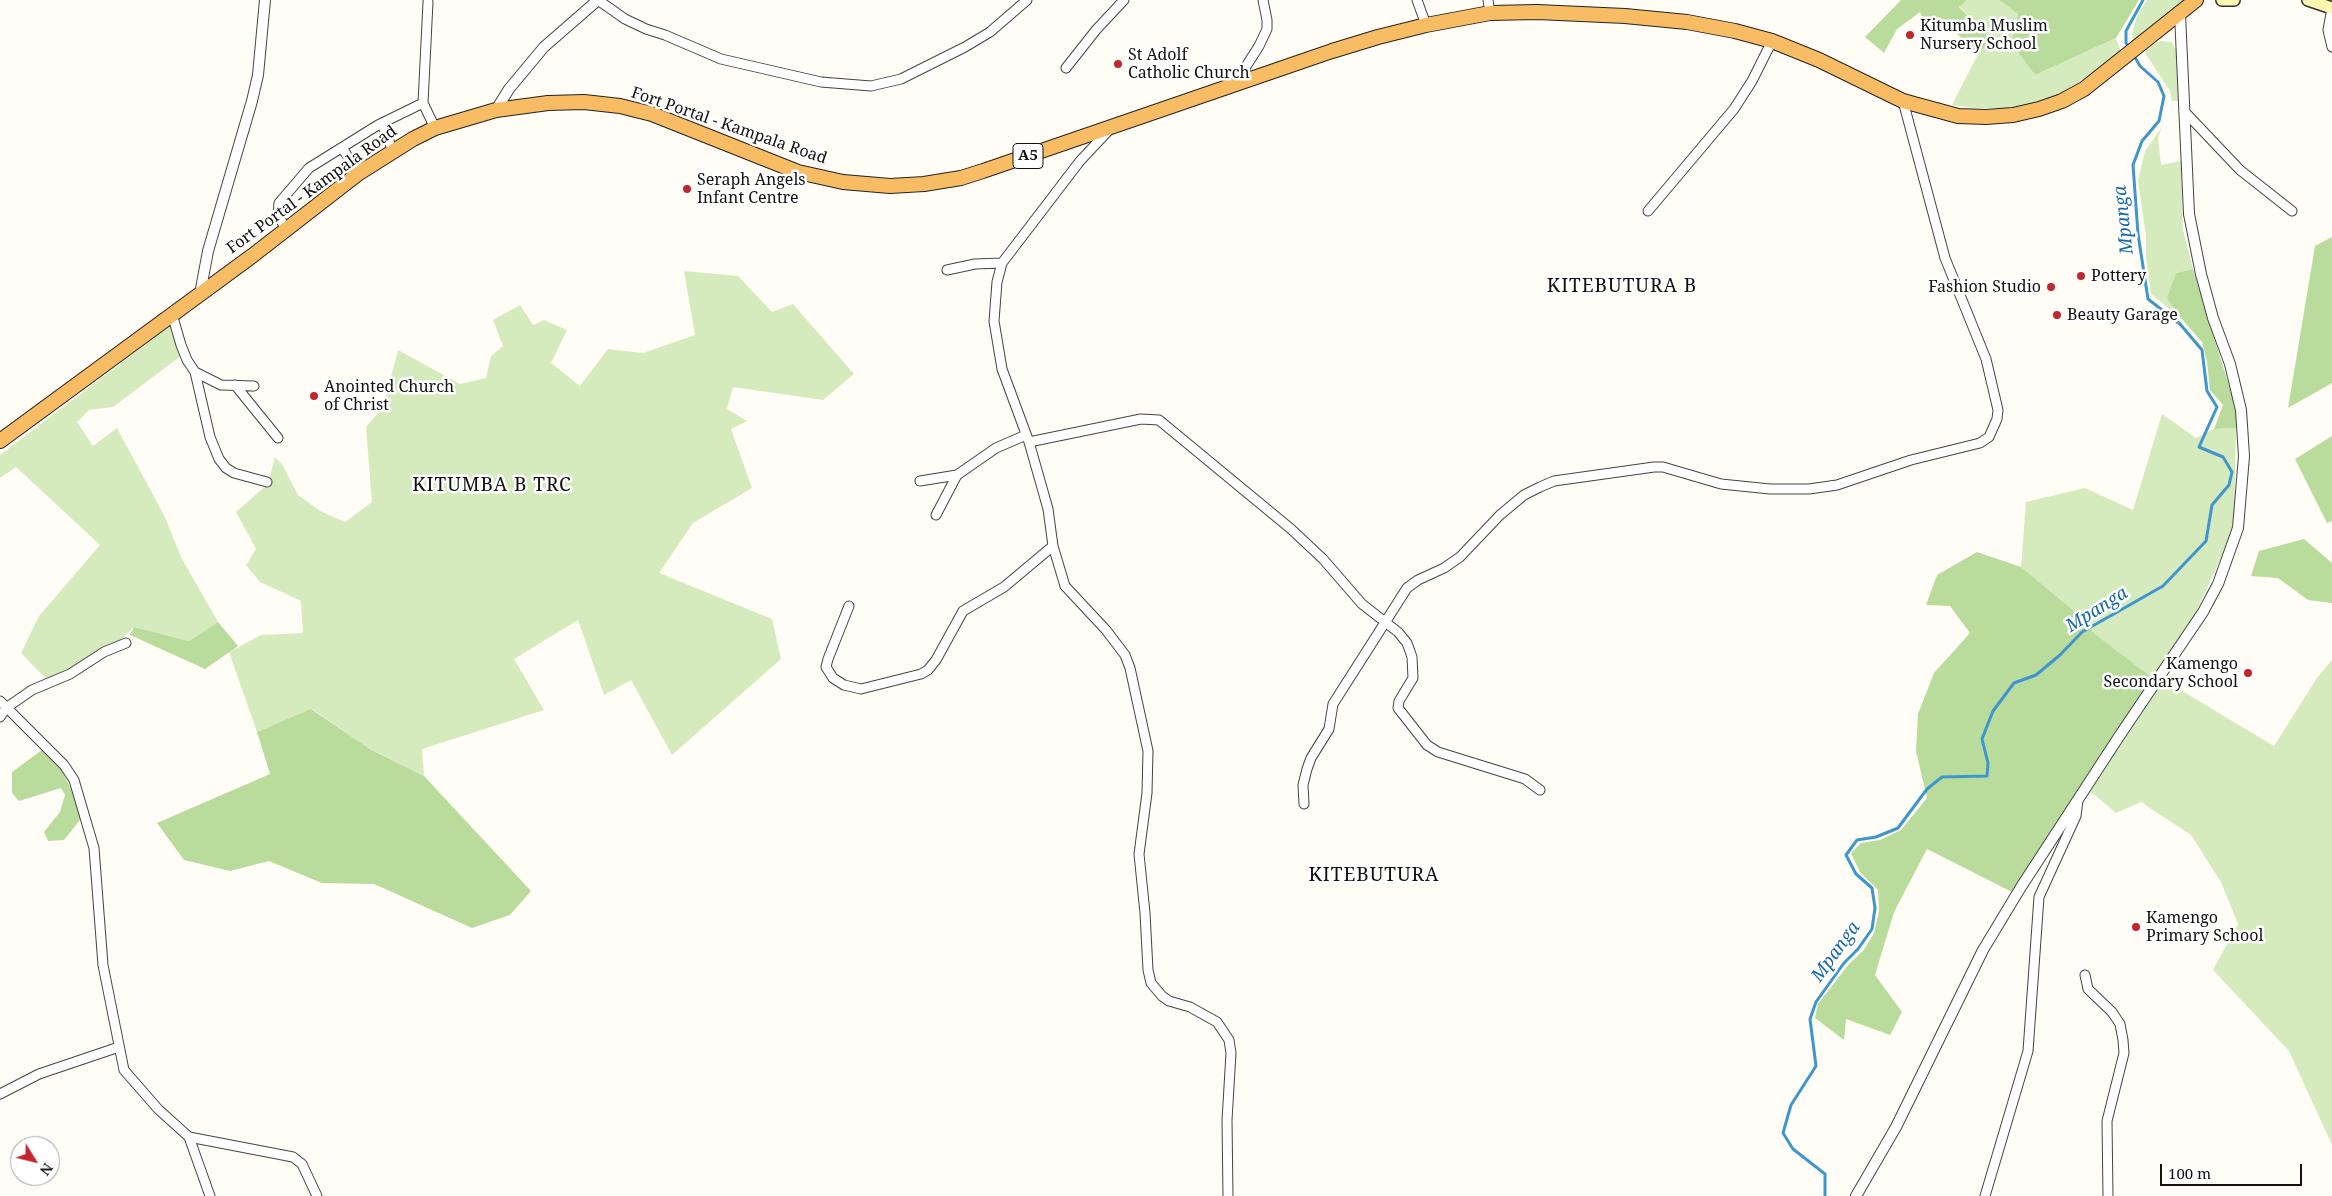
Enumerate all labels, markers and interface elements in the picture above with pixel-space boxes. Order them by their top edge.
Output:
place label: Kitumba Muslim Nursery School [1920,16,2048,54]
marker: Kitumba Muslim Nursery School [1904,29,1916,41]
place label: St Adolf Catholic Church [1128,45,1250,83]
marker: St Adolf Catholic Church [1112,58,1124,70]
street label: Fort Portal - Kampala Road [629,83,829,169]
street label: Fort Portal - Kampala Road [223,122,401,258]
road number: A5 [1013,144,1043,168]
place label: Seraph Angels Infant Centre [697,170,806,208]
marker: Seraph Angels Infant Centre [681,183,693,195]
water label: Mpanga [2110,185,2138,255]
place label: Pottery [2091,266,2146,286]
marker: Pottery [2075,270,2087,282]
district label: KITEBUTURA B [1545,276,1699,298]
place label: Fashion Studio [1928,277,2041,297]
marker: Fashion Studio [2045,281,2057,293]
place label: Beauty Garage [2067,305,2178,325]
marker: Beauty Garage [2051,309,2063,321]
place label: Anointed Church of Christ [324,377,454,415]
marker: Anointed Church of Christ [308,390,320,402]
district label: KITUMBA B TRC [411,475,573,497]
water label: Mpanga [2062,583,2132,637]
place label: Kamengo Secondary School [2104,654,2238,692]
marker: Kamengo Secondary School [2242,667,2254,679]
district label: KITEBUTURA [1307,865,1441,887]
place label: Kamengo Primary School [2146,908,2263,946]
water label: Mpanga [1807,918,1865,986]
marker: Kamengo Primary School [2130,921,2142,933]
north arrow [10,1136,60,1186]
scale bar [2162,1154,2304,1186]
text: N [36,1159,58,1180]
text: 100 m [2168,1163,2211,1183]

